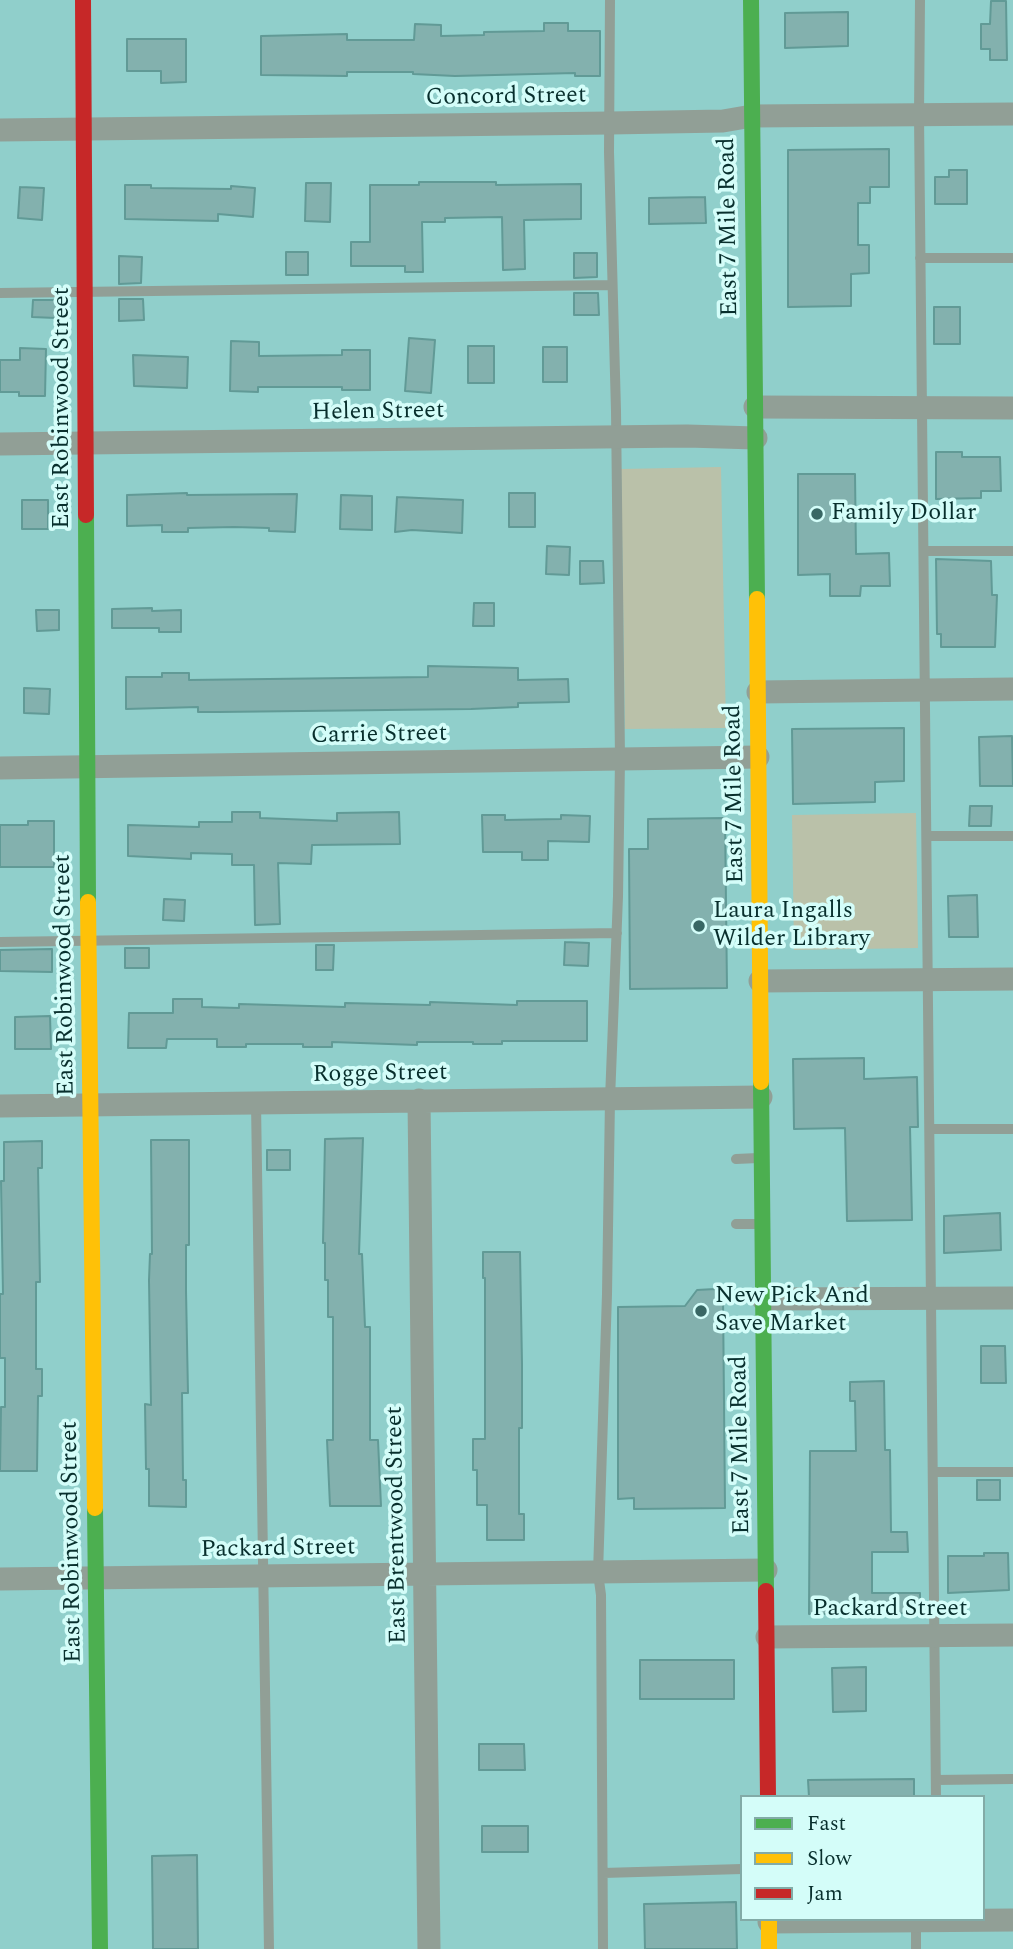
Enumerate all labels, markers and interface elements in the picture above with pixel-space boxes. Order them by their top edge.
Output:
street label: Concord Street [425,82,587,114]
street label: East 7 Mile Road [714,137,746,317]
street label: East Robinwood Street [49,287,77,529]
street label: Helen Street [311,397,445,429]
place label: Family Dollar [831,500,977,528]
marker: Family Dollar [809,506,825,522]
street label: East 7 Mile Road [720,704,752,884]
street label: Carrie Street [311,720,447,752]
street label: East Robinwood Street [49,854,83,1096]
place label: Laura Ingalls Wilder Library [713,898,870,954]
marker: Laura Ingalls Wilder Library [691,918,707,934]
street label: Rogge Street [312,1059,448,1091]
place label: New Pick And Save Market [715,1283,869,1339]
marker: New Pick And Save Market [693,1303,709,1319]
street label: East 7 Mile Road [726,1355,758,1535]
street label: East Brentwood Street [382,1406,414,1644]
street label: East Robinwood Street [56,1421,90,1663]
street label: Packard Street [200,1534,356,1566]
street label: Packard Street [813,1596,967,1624]
legend [740,1795,985,1921]
text: Fast [807,1808,846,1840]
text: Slow [807,1843,851,1875]
text: Jam [807,1878,843,1910]

